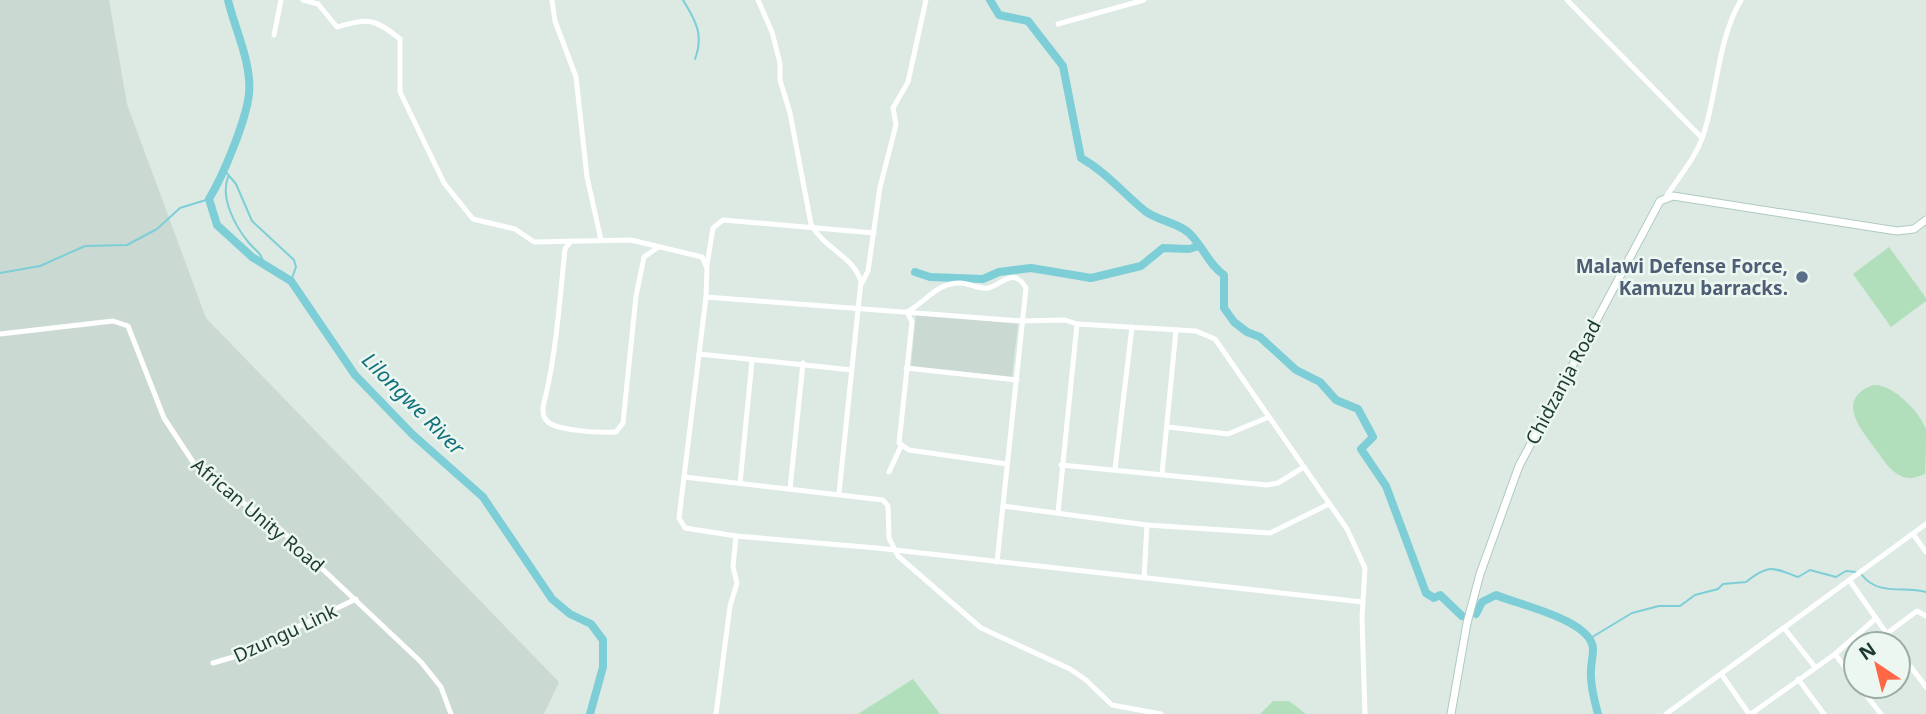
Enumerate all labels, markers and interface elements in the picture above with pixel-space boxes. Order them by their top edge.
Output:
place label: Malawi Defense Force, Kamuzu barracks. [1576,253,1788,301]
marker: Malawi Defense Force, Kamuzu barracks. [1794,269,1810,285]
street label: Chidzanja Road [1519,315,1607,449]
water label: Lilongwe River [356,346,472,462]
street label: African Unity Road [186,452,330,578]
street label: Dzungu Link [229,598,341,668]
north arrow [1842,630,1912,700]
text: N [1853,636,1881,666]

